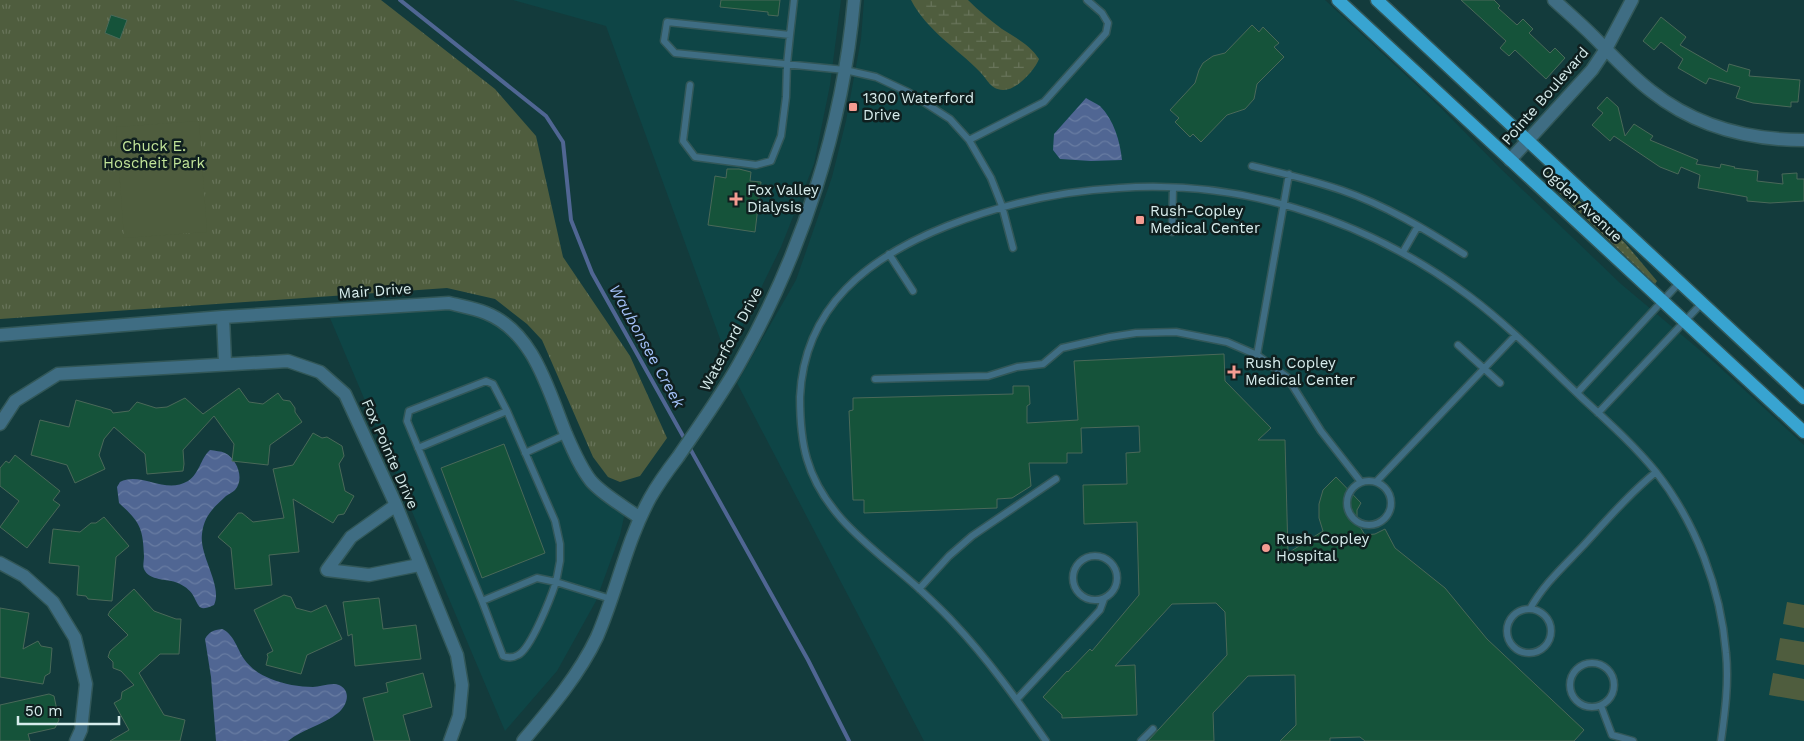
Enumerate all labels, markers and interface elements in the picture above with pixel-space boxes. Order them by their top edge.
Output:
street label: Pointe Boulevard [1498,43,1592,149]
place label: 1300 Waterford Drive [863,89,974,124]
marker: 1300 Waterford Drive [847,101,859,113]
park label: Chuck E. Hoscheit Park [103,137,205,172]
street label: Ogden Avenue [1538,162,1626,246]
place label: Fox Valley Dialysis [747,181,819,216]
marker: Fox Valley Dialysis [729,192,743,206]
place label: Rush-Copley Medical Center [1150,202,1260,237]
marker: Rush-Copley Medical Center [1134,214,1146,226]
street label: Mair Drive [338,279,412,303]
water label: Waubonsee Creek [605,281,689,412]
street label: Waterford Drive [696,284,766,394]
place label: Rush Copley Medical Center [1245,354,1355,389]
marker: Rush Copley Medical Center [1227,365,1241,379]
street label: Fox Pointe Drive [358,396,422,512]
place label: Rush-Copley Hospital [1276,530,1369,565]
marker: Rush-Copley Hospital [1260,542,1272,554]
scale bar [18,694,119,726]
text: 50 m [25,702,62,720]

